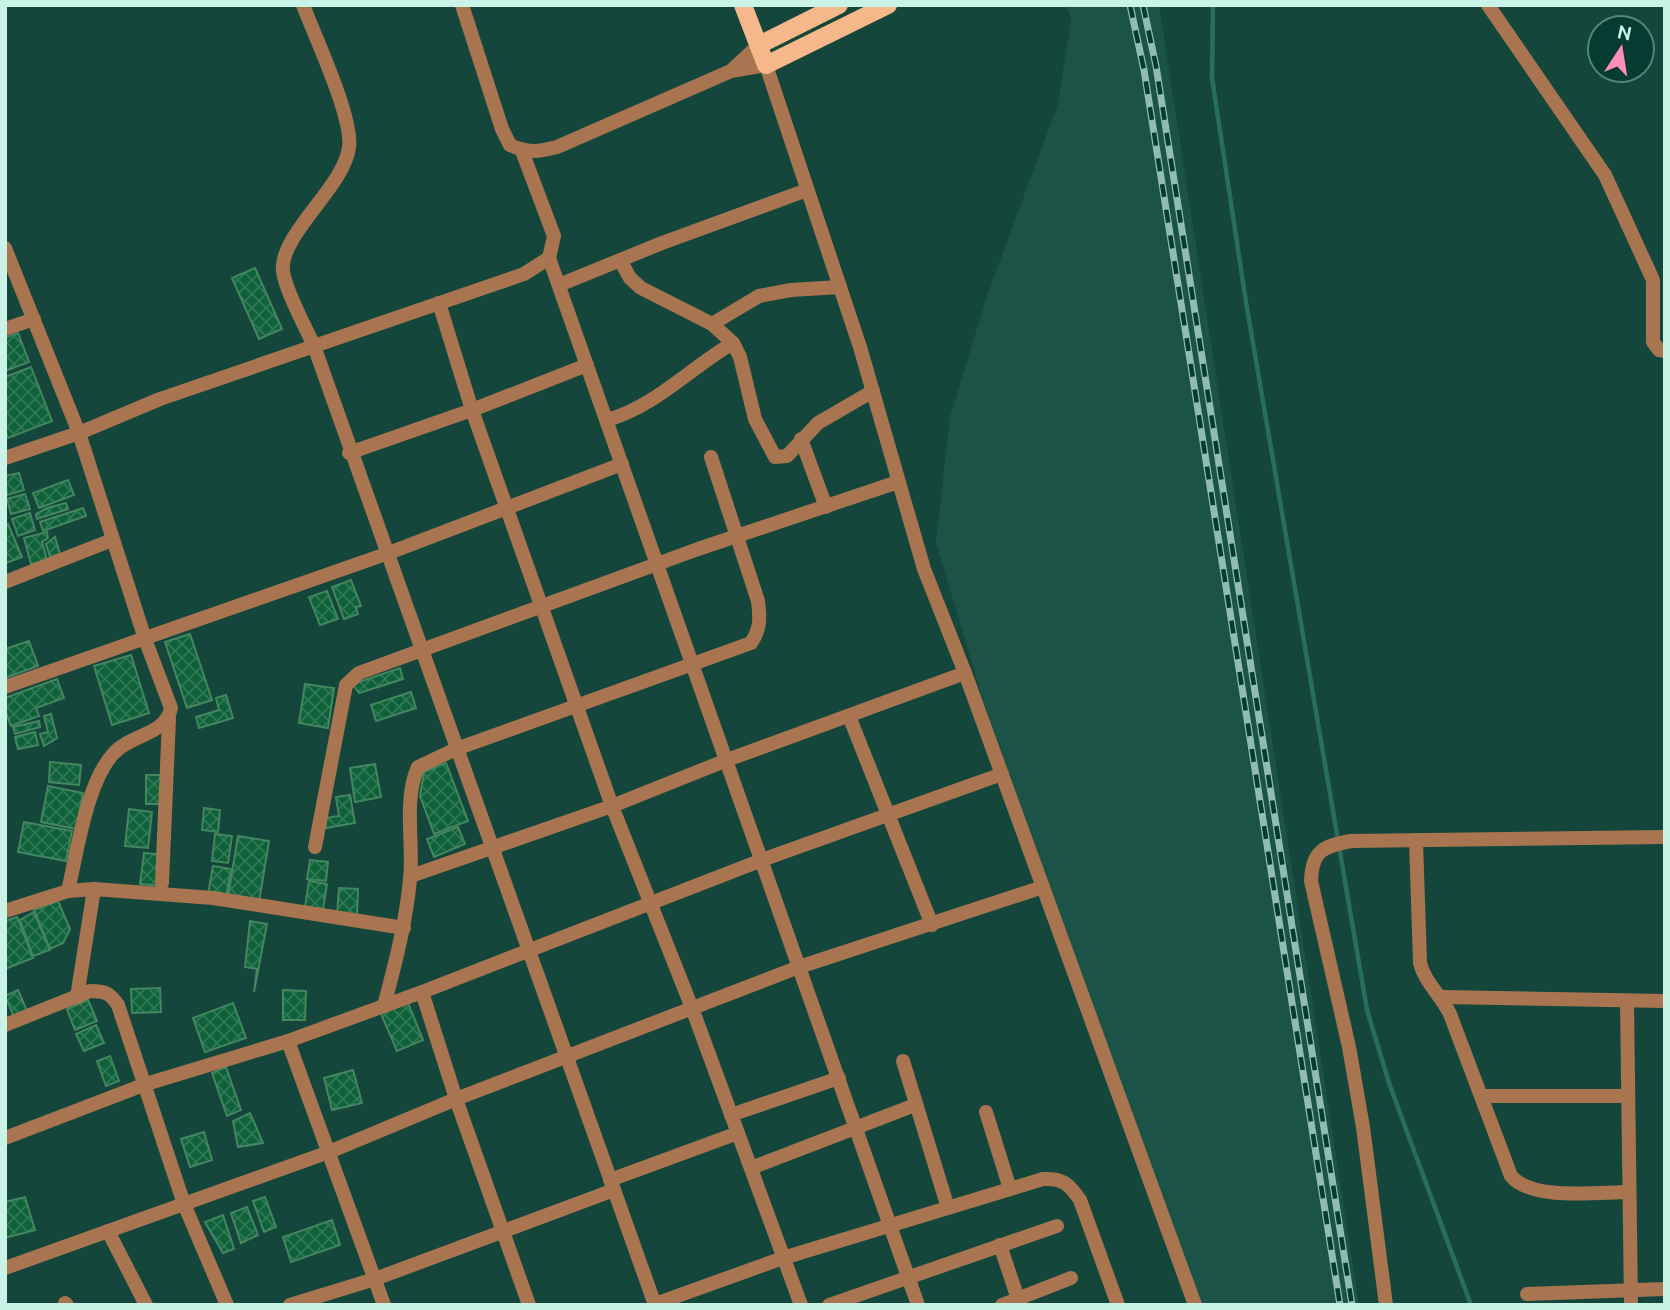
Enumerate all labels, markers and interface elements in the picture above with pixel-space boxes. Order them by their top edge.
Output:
north arrow [1586,14,1656,84]
text: N [1615,20,1634,45]

